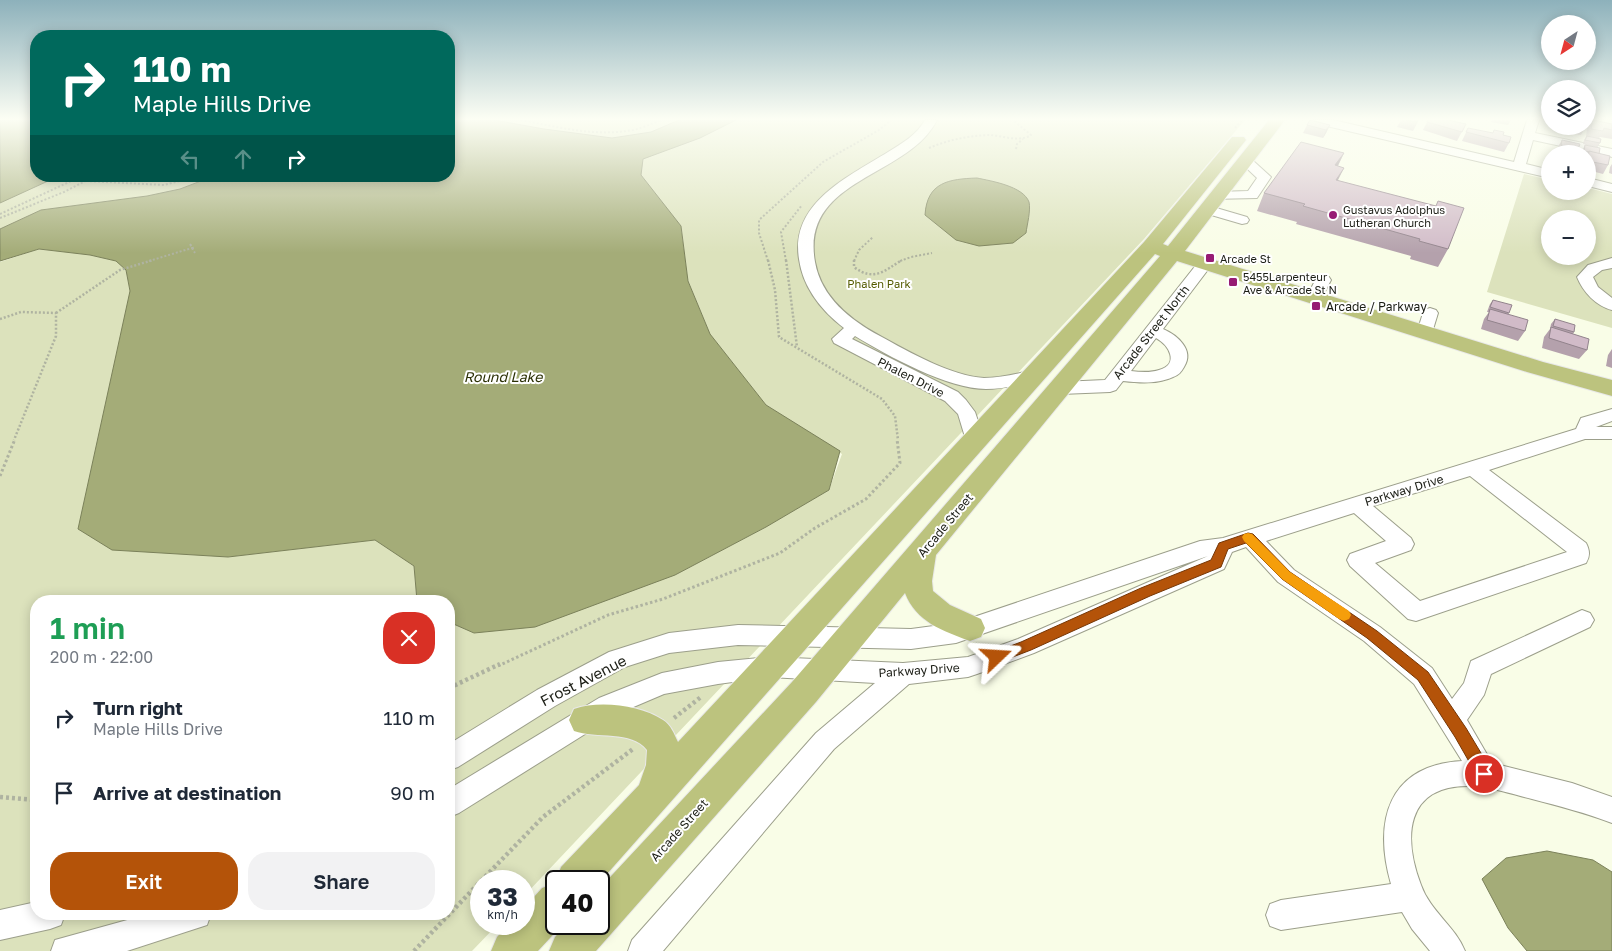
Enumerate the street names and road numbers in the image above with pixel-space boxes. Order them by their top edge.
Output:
street label: Arcade Street North [1110,282,1192,382]
street label: Phalen Drive [875,354,947,400]
street label: Parkway Drive [1363,471,1445,509]
street label: Arcade Street [914,490,976,560]
street label: Frost Avenue [537,650,629,709]
street label: Parkway Drive [878,660,960,680]
street label: Arcade Street [647,796,711,864]

